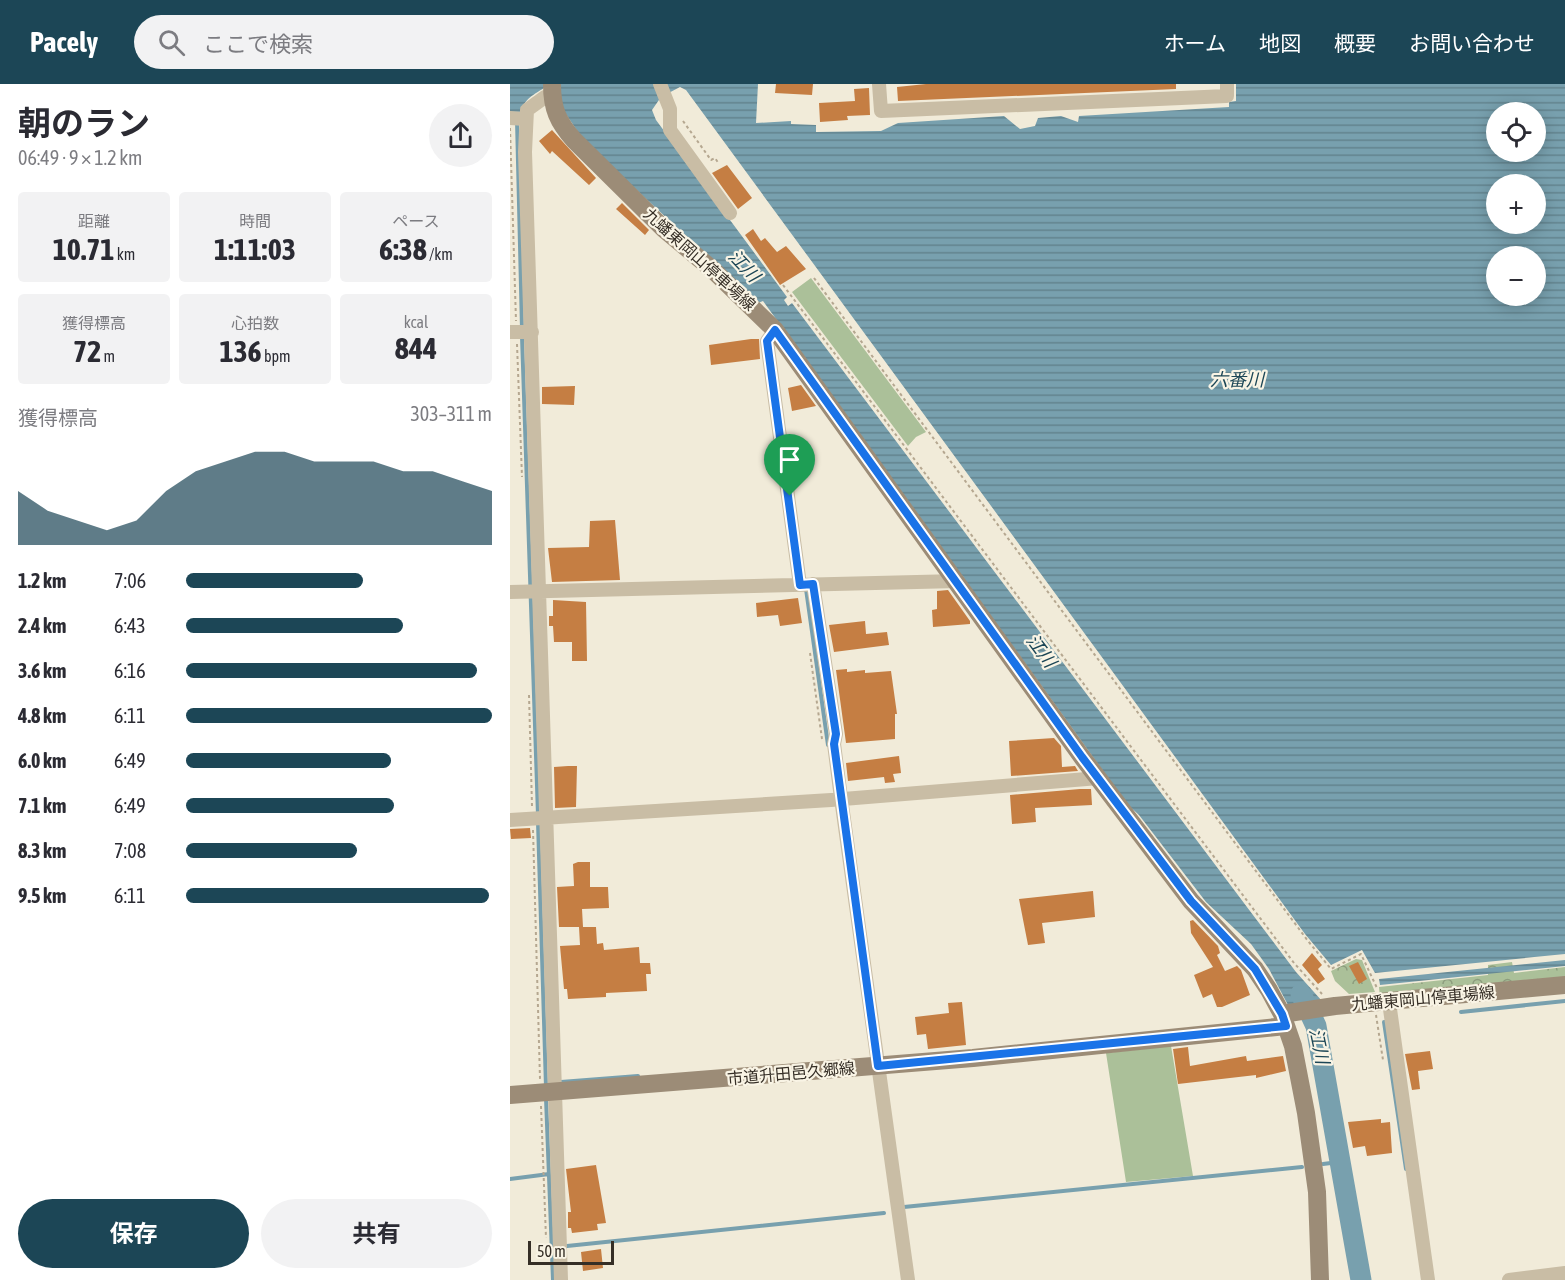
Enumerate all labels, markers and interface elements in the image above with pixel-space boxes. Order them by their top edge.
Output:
search box [134,15,554,69]
text: Pacely [30,26,98,58]
icon: search [155,26,188,59]
text: ここで検索 [203,31,313,57]
text: ホーム [1164,31,1226,55]
text: 地図 [1259,31,1301,55]
text: 概要 [1334,31,1376,55]
text: お問い合わせ [1409,31,1535,55]
map controls [1486,102,1546,306]
button: locate [1486,102,1546,162]
text: 朝のラン [18,104,150,142]
button: share [429,104,492,167]
text: 06:49 · 9 × 1.2 km [18,146,143,169]
button: + [1486,174,1546,234]
street label: 九蟠東岡山停車場線 [640,204,760,314]
text: 距離 [78,212,110,230]
text: 時間 [239,212,271,230]
text: ペース [392,212,440,230]
text: 10.71 [53,232,114,266]
text: 1:11:03 [214,232,296,266]
text: 6:38 [379,232,427,266]
text: km [114,245,135,263]
text: /km [427,245,453,263]
water label: 江川 [724,245,766,287]
button: − [1486,246,1546,306]
text: kcal [404,313,428,331]
text: 獲得標高 [62,314,126,332]
text: 心拍数 [231,314,279,332]
text: 844 [395,331,437,365]
text: 72 [73,334,101,368]
text: 136 [219,334,262,368]
text: m [101,347,115,365]
text: bpm [262,347,291,365]
water label: 六番川 [1210,369,1266,390]
text: 303–311 m [410,402,492,425]
text: 獲得標高 [18,406,98,429]
pin [764,434,815,496]
icon: arrive [773,443,806,476]
text: 1.2 km [18,569,66,592]
text: 7:06 [114,569,146,592]
text: 2.4 km [18,614,66,637]
text: 6:43 [114,614,146,637]
water label: 江川 [1022,630,1062,673]
text: 3.6 km [18,659,66,682]
text: 6:16 [114,659,146,682]
text: 4.8 km [18,704,66,727]
text: 6:11 [114,704,146,727]
text: 6.0 km [18,749,66,772]
text: 6:49 [114,749,146,772]
text: 7.1 km [18,794,66,817]
text: 6:49 [114,794,146,817]
text: 8.3 km [18,839,66,862]
text: 7:08 [114,839,146,862]
text: 9.5 km [18,884,66,907]
text: 6:11 [114,884,146,907]
street label: 九蟠東岡山停車場線 [1350,983,1496,1013]
water label: 江川 [1305,1026,1334,1068]
street label: 市道升田邑久郷線 [726,1058,856,1088]
button: 保存 [18,1199,249,1268]
button: 共有 [261,1199,492,1268]
scale bar [528,1238,614,1266]
text: 50 m [537,1242,566,1260]

